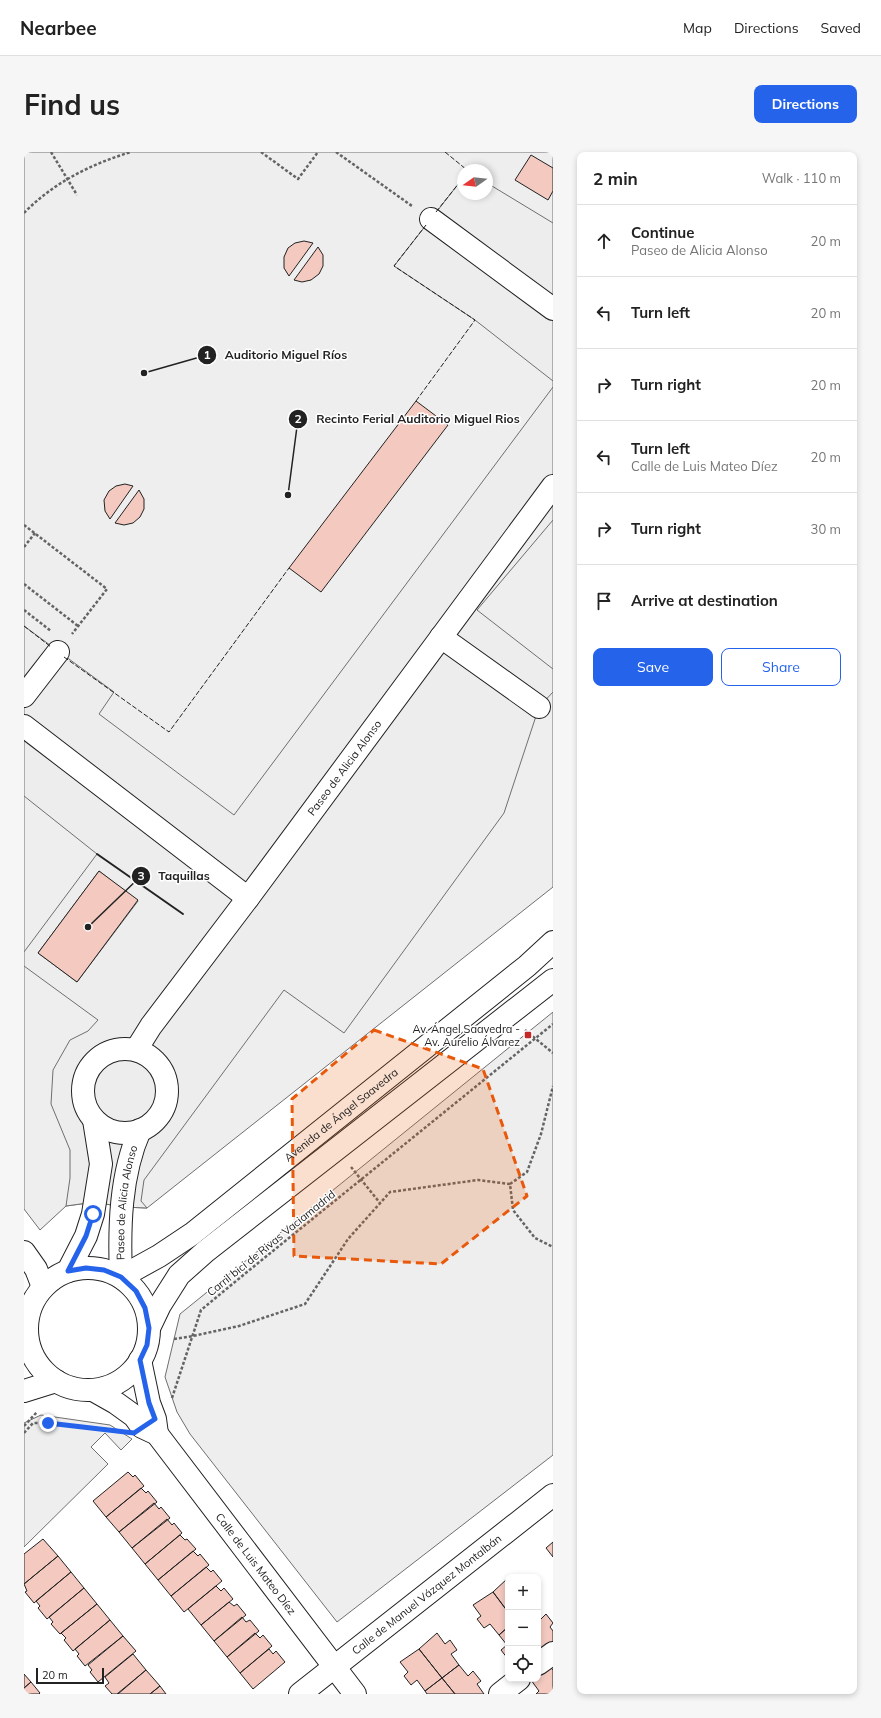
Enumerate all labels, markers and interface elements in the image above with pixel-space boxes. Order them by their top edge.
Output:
text: Nearbee [20,16,97,40]
text: Map [683,19,712,37]
text: Directions [734,19,799,37]
text: Saved [821,19,861,37]
button: Directions [754,85,857,123]
text: Find us [24,87,120,122]
north arrow [457,164,493,200]
text: 2 min [593,168,638,189]
text: Walk · 110 m [762,170,841,186]
text: Continue [631,223,694,242]
icon: ahead [593,230,615,252]
text: 20 m [811,233,841,249]
text: Paseo de Alicia Alonso [631,242,768,258]
icon: left [593,302,615,324]
text: Turn left [631,303,690,322]
text: 20 m [811,305,841,321]
callout: Auditorio Miguel Ríos [197,343,355,367]
text: 1 [203,347,211,362]
text: Auditorio Miguel Ríos [225,347,347,362]
icon: right [593,374,615,396]
text: Turn right [631,375,701,394]
text: 20 m [811,377,841,393]
callout: Recinto Ferial Auditorio Miguel Rios [288,407,528,431]
text: 2 [294,411,302,426]
text: Recinto Ferial Auditorio Miguel Rios [316,411,520,426]
text: Turn left [631,439,690,458]
icon: left [593,446,615,468]
text: 20 m [811,449,841,465]
text: Calle de Luis Mateo Díez [631,458,778,474]
icon: right [593,518,615,540]
text: Turn right [631,519,701,538]
text: 30 m [811,521,841,537]
icon: arrive [593,590,615,612]
text: Arrive at destination [631,591,778,610]
button: Save [593,648,713,686]
button: Share [721,648,841,686]
street label: Paseo de Alicia Alonso [304,717,384,818]
callout: Taquillas [131,864,218,888]
text: 3 [137,868,145,883]
text: Taquillas [158,868,210,883]
place label: Av. Ángel Saavedra - Av. Aurelio Álvarez [412,1022,520,1049]
marker: Av. Ángel Saavedra - Av. Aurelio Álvarez [523,1030,533,1040]
street label: Avenida de Ángel Saavedra [281,1065,401,1164]
street label: Paseo de Alicia Alonso [113,1143,141,1260]
street label: Carril bici de Rivas Vaciamadrid [204,1187,338,1299]
route start [84,1205,102,1223]
route end [39,1414,57,1432]
street label: Calle de Luis Mateo Díez [213,1510,299,1618]
street label: Calle de Manuel Vázquez Montalbán [349,1531,504,1658]
map controls [505,1574,541,1682]
button: + [505,1574,541,1610]
button: − [505,1610,541,1646]
button: locate [505,1646,541,1682]
scale bar [36,1666,104,1685]
text: 20 m [42,1668,68,1682]

